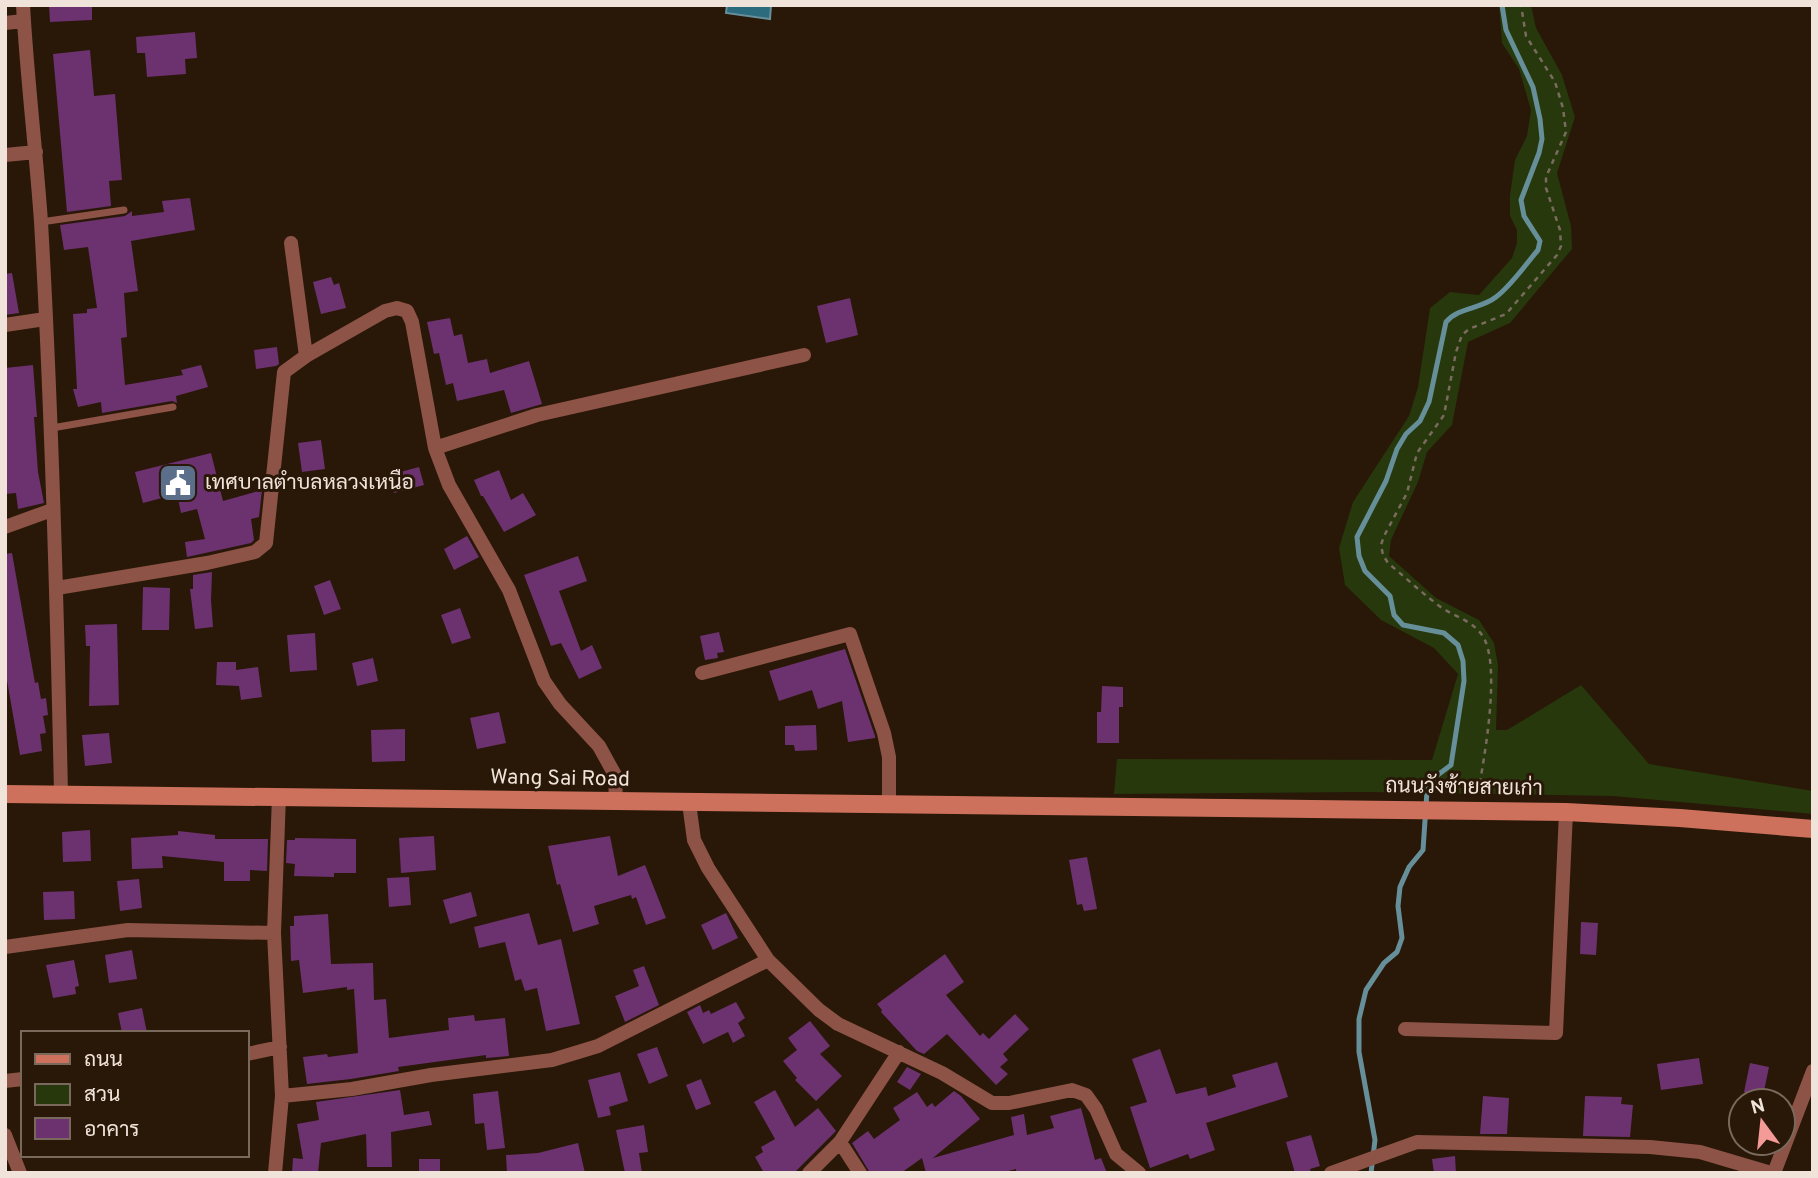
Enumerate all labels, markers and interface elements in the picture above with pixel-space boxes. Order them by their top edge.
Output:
public building icon: เทศบาลตำบลหลวงเหนือ [157,462,199,504]
place label: เทศบาลตำบลหลวงเหนือ [205,468,414,497]
street label: Wang Sai Road [490,764,630,794]
street label: ถนนวังซ้ายสายเก่า [1385,773,1543,803]
legend [21,1031,248,1157]
text: ถนน [84,1047,123,1074]
text: สวน [84,1082,120,1109]
north arrow [1727,1087,1797,1157]
text: N [1748,1094,1768,1121]
text: อาคาร [84,1117,140,1144]

